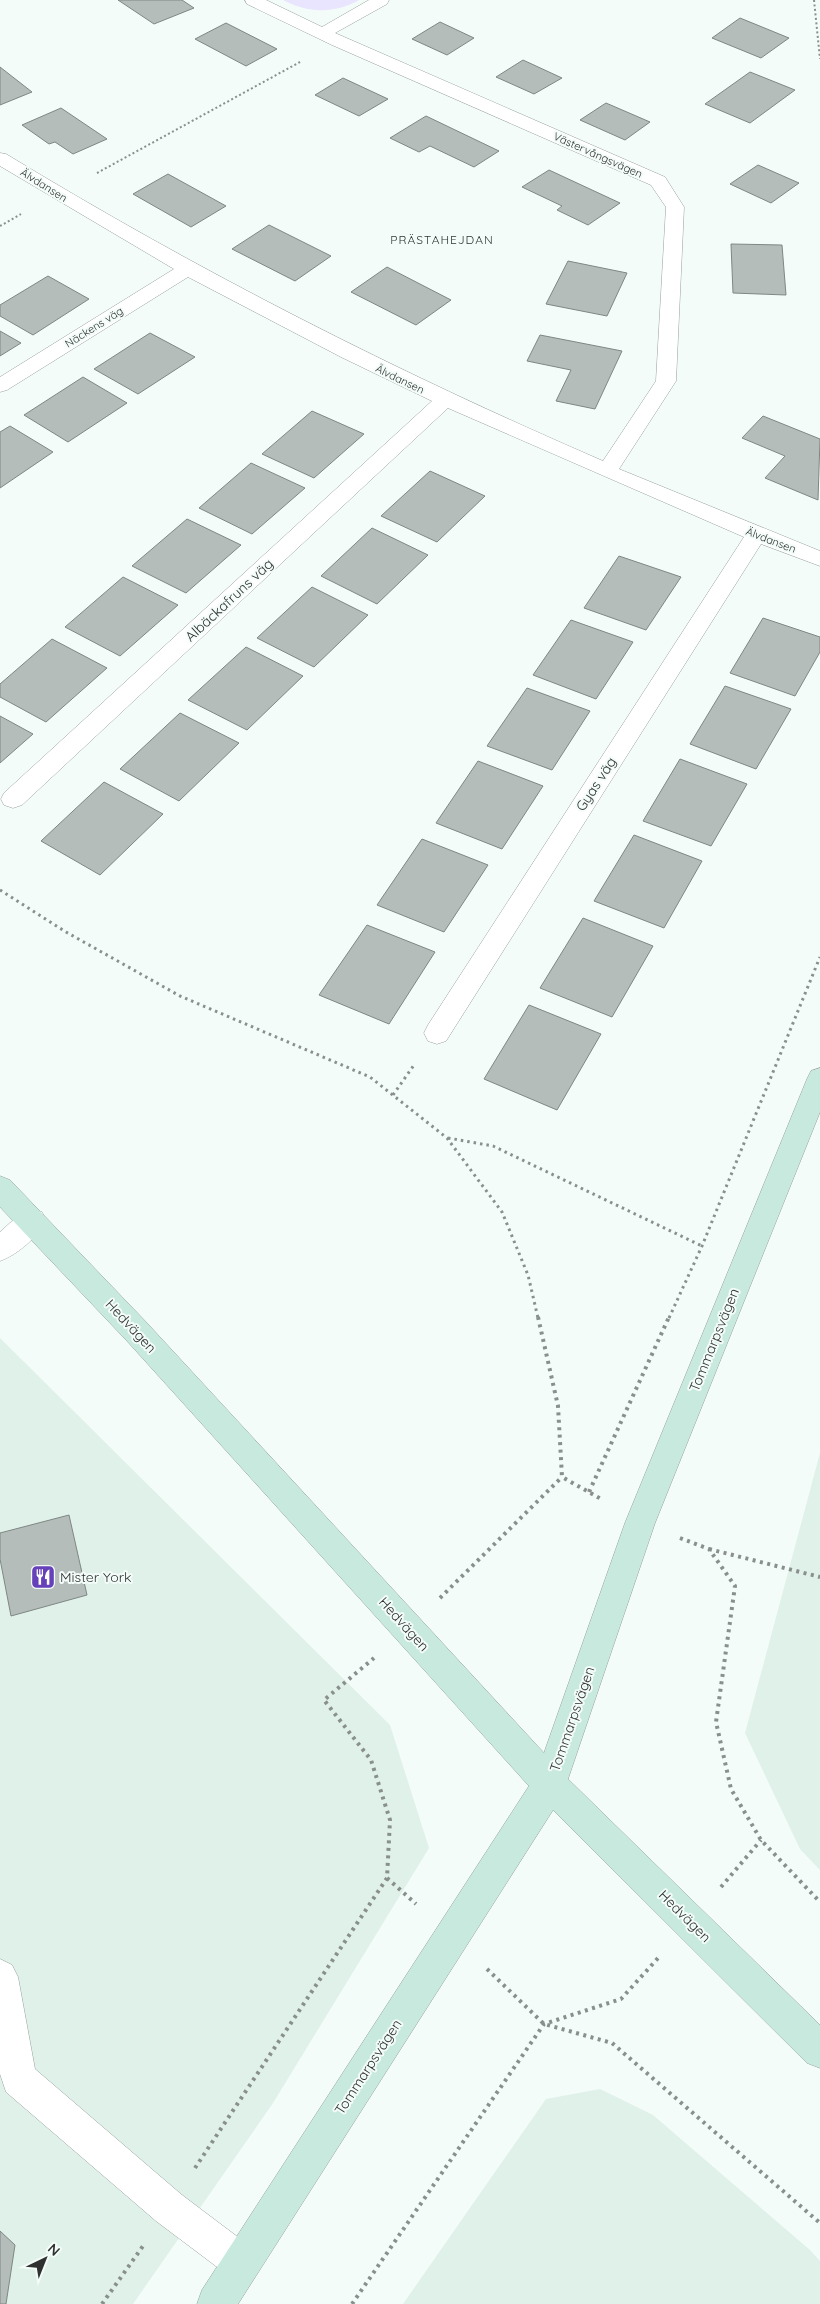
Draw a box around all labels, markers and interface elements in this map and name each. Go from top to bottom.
street label: Västervångsvägen [551,129,645,181]
street label: Älvdansen [18,165,70,205]
district label: PRÄSTAHEJDAN [390,232,494,247]
street label: Näckens väg [62,304,126,350]
street label: Älvdansen [373,361,427,397]
street label: Älvdansen [744,524,798,556]
street label: Albäckafruns väg [181,555,277,645]
street label: Gyas väg [572,753,620,815]
street label: Tommarpsvägen [685,1286,743,1394]
street label: Hedvägen [102,1295,160,1357]
restaurant icon: Mister York [30,1564,56,1590]
place label: Mister York [60,1568,132,1586]
street label: Hedvägen [375,1593,433,1655]
street label: Tommarpsvägen [546,1664,598,1774]
street label: Hedvägen [655,1886,715,1946]
street label: Tommarpsvägen [330,2016,406,2118]
north arrow [20,2234,70,2284]
text: N [44,2239,64,2260]

